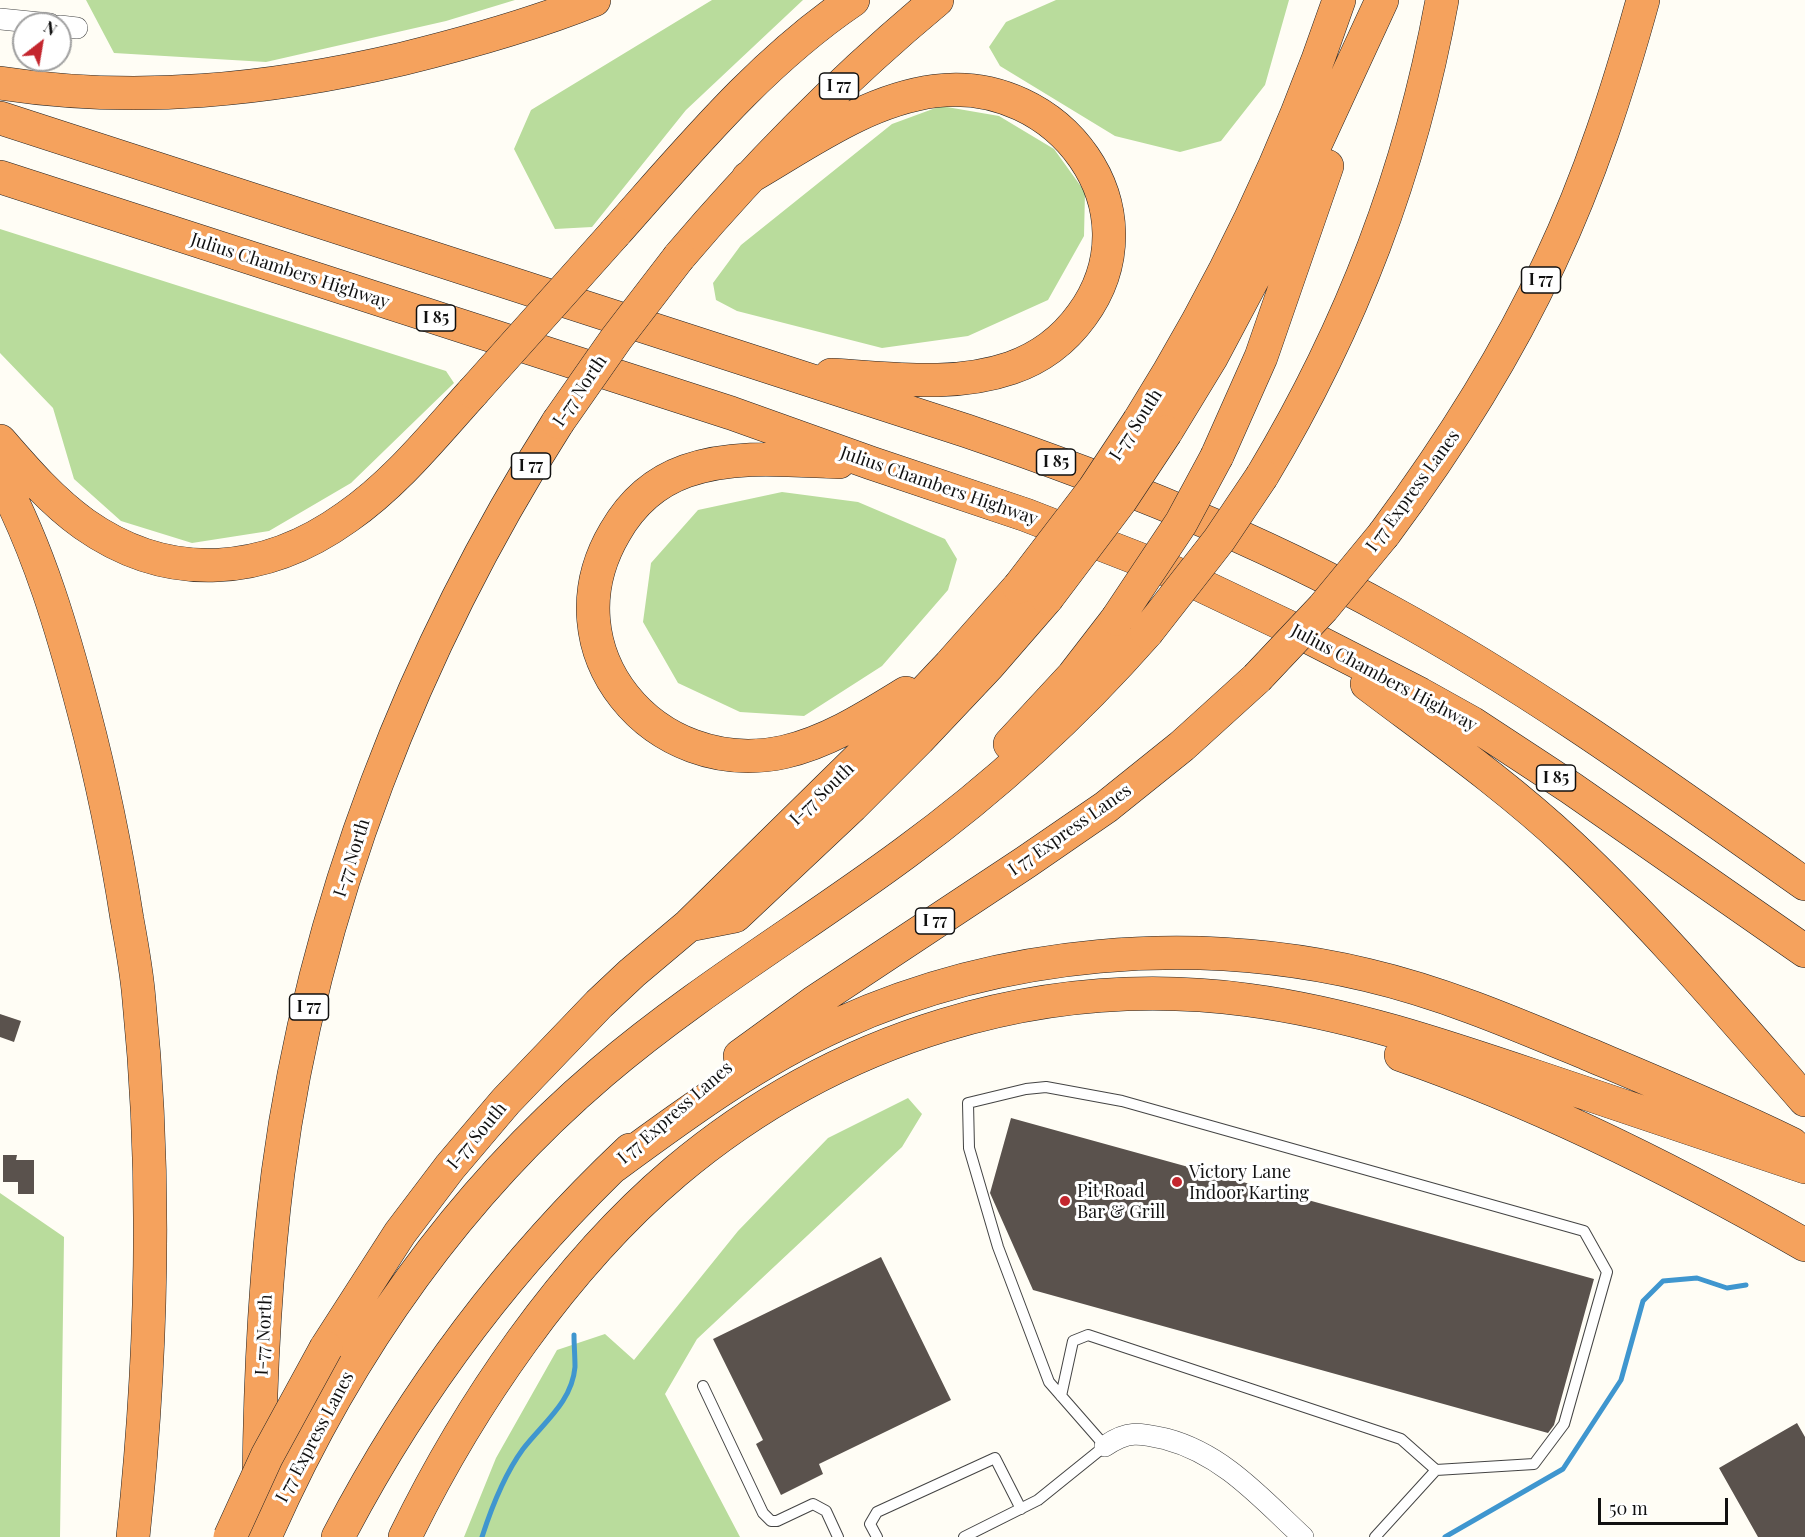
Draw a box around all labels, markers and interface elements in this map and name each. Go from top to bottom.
north arrow [12,12,72,72]
text: N [40,16,61,40]
road number: I 77 [820,73,858,99]
street label: Julius Chambers Highway [188,229,392,313]
road number: I 77 [1522,267,1560,293]
road number: I 85 [416,305,456,331]
street label: I-77 North [548,351,612,431]
street label: I-77 South [1105,385,1167,465]
street label: I 77 Express Lanes [1362,426,1464,556]
street label: Julius Chambers Highway [837,442,1041,530]
road number: I 85 [1036,449,1076,475]
road number: I 77 [512,453,550,479]
street label: Julius Chambers Highway [1287,620,1481,736]
street label: I-77 South [785,758,859,830]
road number: I 85 [1536,765,1576,791]
street label: I 77 Express Lanes [1004,780,1136,880]
street label: I-77 North [329,816,375,900]
road number: I 77 [916,908,954,934]
road number: I 77 [290,994,328,1020]
street label: I 77 Express Lanes [613,1057,737,1169]
street label: I-77 South [443,1098,511,1174]
place label: Victory Lane Indoor Karting [1189,1161,1309,1204]
marker: Victory Lane Indoor Karting [1170,1175,1184,1189]
place label: Pit Road Bar & Grill [1077,1180,1165,1222]
marker: Pit Road Bar & Grill [1058,1194,1072,1208]
street label: I-77 North [251,1294,277,1376]
street label: I 77 Express Lanes [271,1368,359,1506]
scale bar [1601,1486,1732,1524]
text: 50 m [1609,1496,1648,1520]

